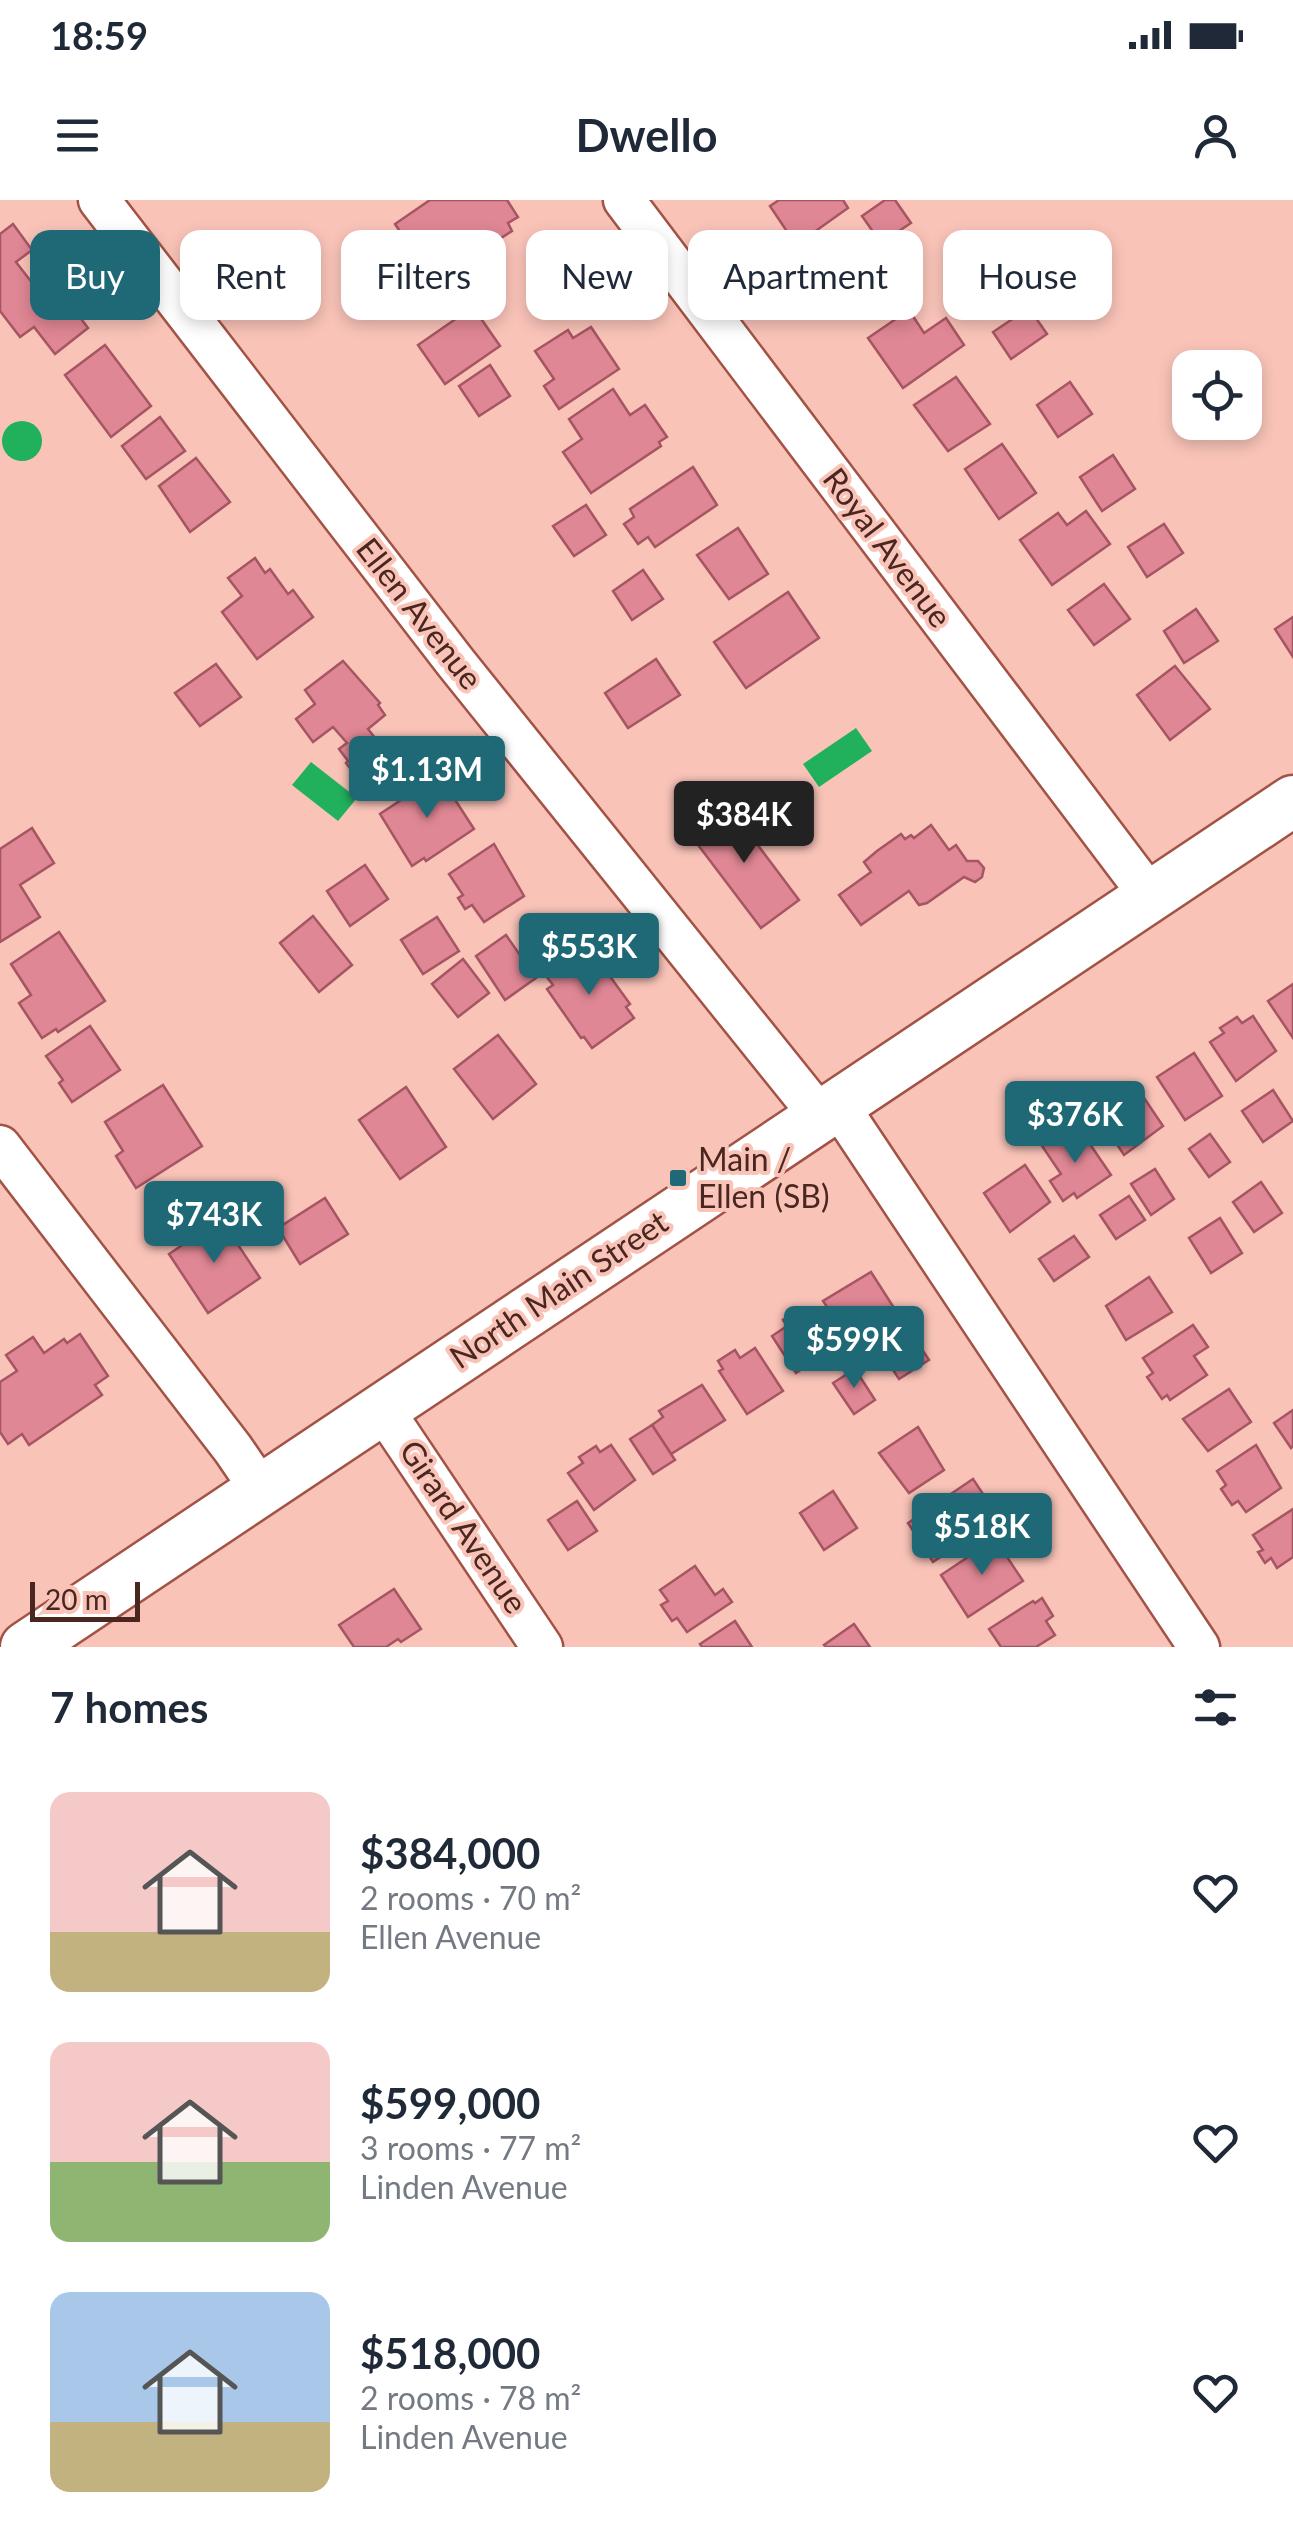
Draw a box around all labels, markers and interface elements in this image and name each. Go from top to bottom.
text: 18:59 [50,12,148,58]
icon: menu [50,108,105,163]
text: Dwello [575,108,718,162]
icon: person [1188,108,1243,163]
chip: Buy [30,230,160,320]
chip: Rent [180,230,321,320]
chip: Filters [341,230,506,320]
chip: New [526,230,668,320]
chip: Apartment [688,230,923,320]
chip: House [943,230,1112,320]
map controls [1172,350,1262,440]
button: locate [1172,350,1262,440]
street label: Royal Avenue [816,460,961,634]
street label: Ellen Avenue [349,530,491,696]
pin: $1.13M [346,736,508,821]
text: $1.13M [371,749,483,788]
pin: $384K [674,781,814,866]
text: $384K [696,794,792,833]
pin: $553K [519,913,659,998]
text: $553K [541,926,637,965]
pin: $376K [1005,1081,1145,1166]
text: $376K [1027,1094,1123,1133]
place label: Main / Ellen (SB) [698,1139,830,1215]
marker: Main / Ellen (SB) [667,1167,689,1189]
pin: $743K [144,1181,284,1266]
text: $743K [166,1194,262,1233]
street label: North Main Street [442,1201,675,1376]
pin: $599K [784,1306,924,1391]
text: $599K [806,1319,902,1358]
street label: Girard Avenue [392,1432,536,1620]
pin: $518K [912,1493,1052,1578]
text: $518K [934,1506,1030,1545]
scale bar [30,1577,140,1622]
text: 20 m [45,1582,108,1616]
icon: filters [1188,1680,1243,1735]
text: 7 homes [50,1682,208,1732]
text: $384,000 [360,1828,540,1878]
icon: home [130,1832,250,1952]
icon: heart [1188,1865,1243,1920]
text: 2 rooms · 70 m² [360,1878,581,1917]
text: Ellen Avenue [360,1917,541,1956]
text: $599,000 [360,2078,540,2128]
icon: home [130,2082,250,2202]
icon: heart [1188,2115,1243,2170]
text: 3 rooms · 77 m² [360,2128,581,2167]
text: Linden Avenue [360,2167,568,2206]
text: $518,000 [360,2328,540,2378]
icon: home [130,2332,250,2452]
icon: heart [1188,2365,1243,2420]
text: 2 rooms · 78 m² [360,2378,581,2417]
text: Linden Avenue [360,2417,568,2456]

